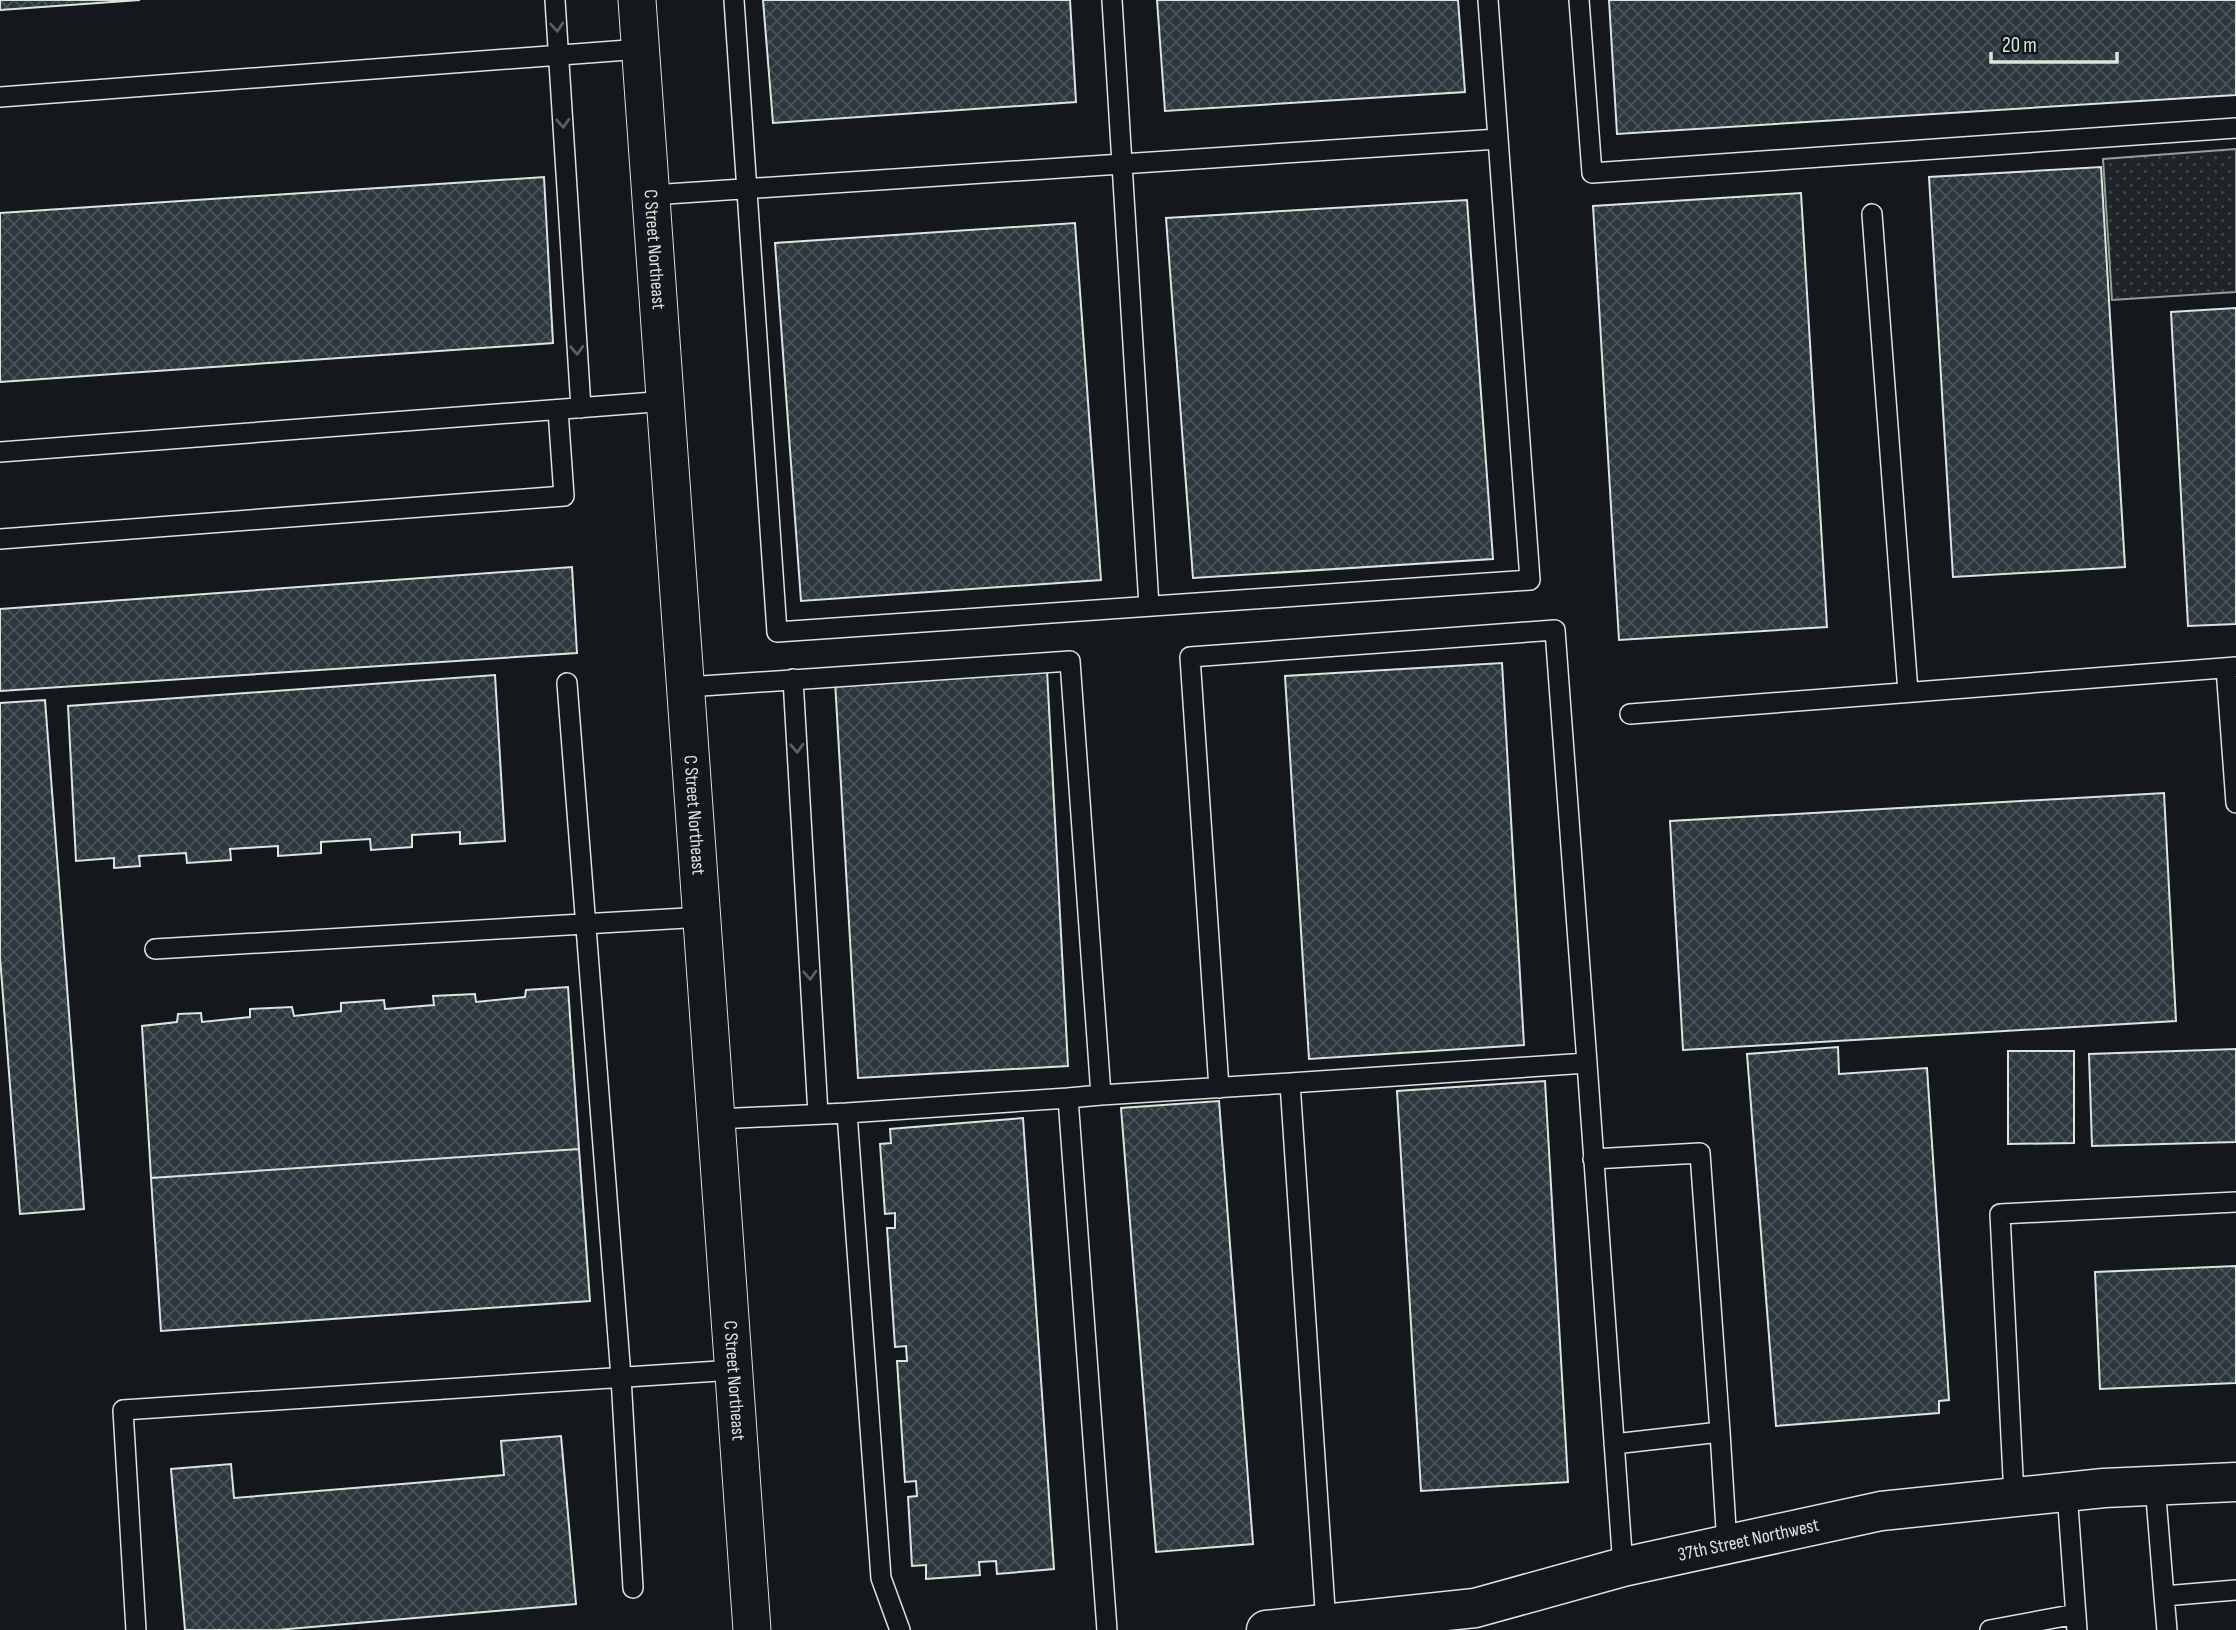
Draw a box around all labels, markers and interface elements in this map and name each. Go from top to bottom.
scale bar [1991,21,2117,65]
one-way arrow [549,22,564,33]
text: 20 m [2002,33,2037,58]
one-way arrow [556,118,571,129]
street label: C Street Northeast [639,189,670,310]
one-way arrow [569,345,584,356]
one-way arrow [789,742,804,753]
street label: C Street Northeast [679,754,710,876]
one-way arrow [802,969,817,980]
street label: C Street Northeast [719,1320,750,1442]
street label: 37th Street Northwest [1676,1513,1821,1566]

